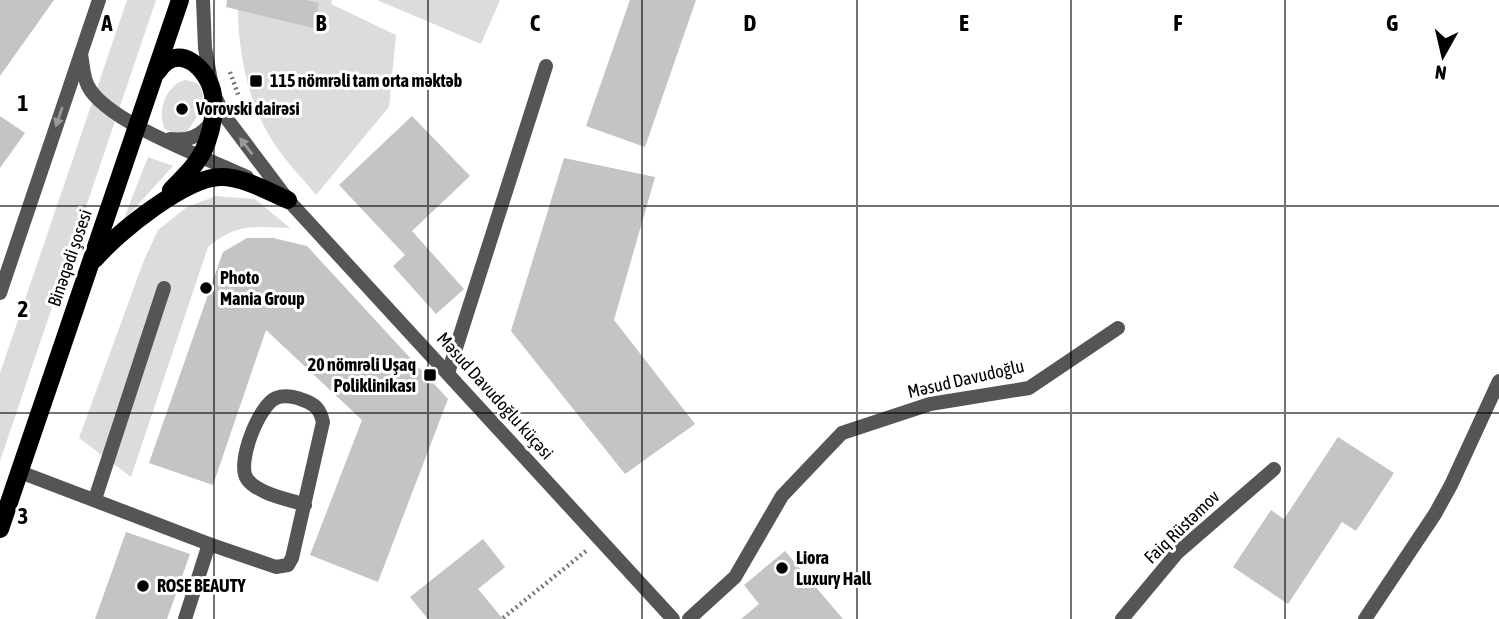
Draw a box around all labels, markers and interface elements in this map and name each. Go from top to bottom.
text: A [100,10,113,36]
text: B [316,10,327,36]
text: C [530,10,541,36]
text: D [744,10,757,36]
text: E [959,10,969,36]
text: F [1173,10,1183,36]
text: G [1386,10,1398,36]
north arrow [1408,21,1478,91]
text: N [1434,61,1448,85]
place label: 115 nömrəli tam orta məktəb [270,70,462,91]
marker: 115 nömrəli tam orta məktəb [248,73,264,89]
text: 1 [18,90,29,116]
place label: Vorovski dairəsi [195,98,300,119]
marker: Vorovski dairəsi [174,101,190,117]
one-way arrow [53,107,64,128]
one-way arrow [239,137,254,155]
street label: Binəqədi şosesi [43,207,96,309]
place label: Photo Mania Group [220,267,305,309]
marker: Photo Mania Group [198,280,214,296]
text: 2 [18,296,28,322]
street label: Məsud Davudoğlu küçəsi [433,328,558,463]
place label: 20 nömrəli Uşaq Poliklinikası [308,354,416,396]
street label: Məsud Davudoğlu [906,355,1026,402]
marker: 20 nömrəli Uşaq Poliklinikası [422,367,438,383]
street label: Faiq Rüstəmov [1140,486,1224,568]
text: 3 [18,503,28,529]
place label: Liora Luxury Hall [796,547,871,589]
marker: Liora Luxury Hall [774,560,790,576]
place label: ROSE BEAUTY [157,575,247,596]
marker: ROSE BEAUTY [135,578,151,594]

